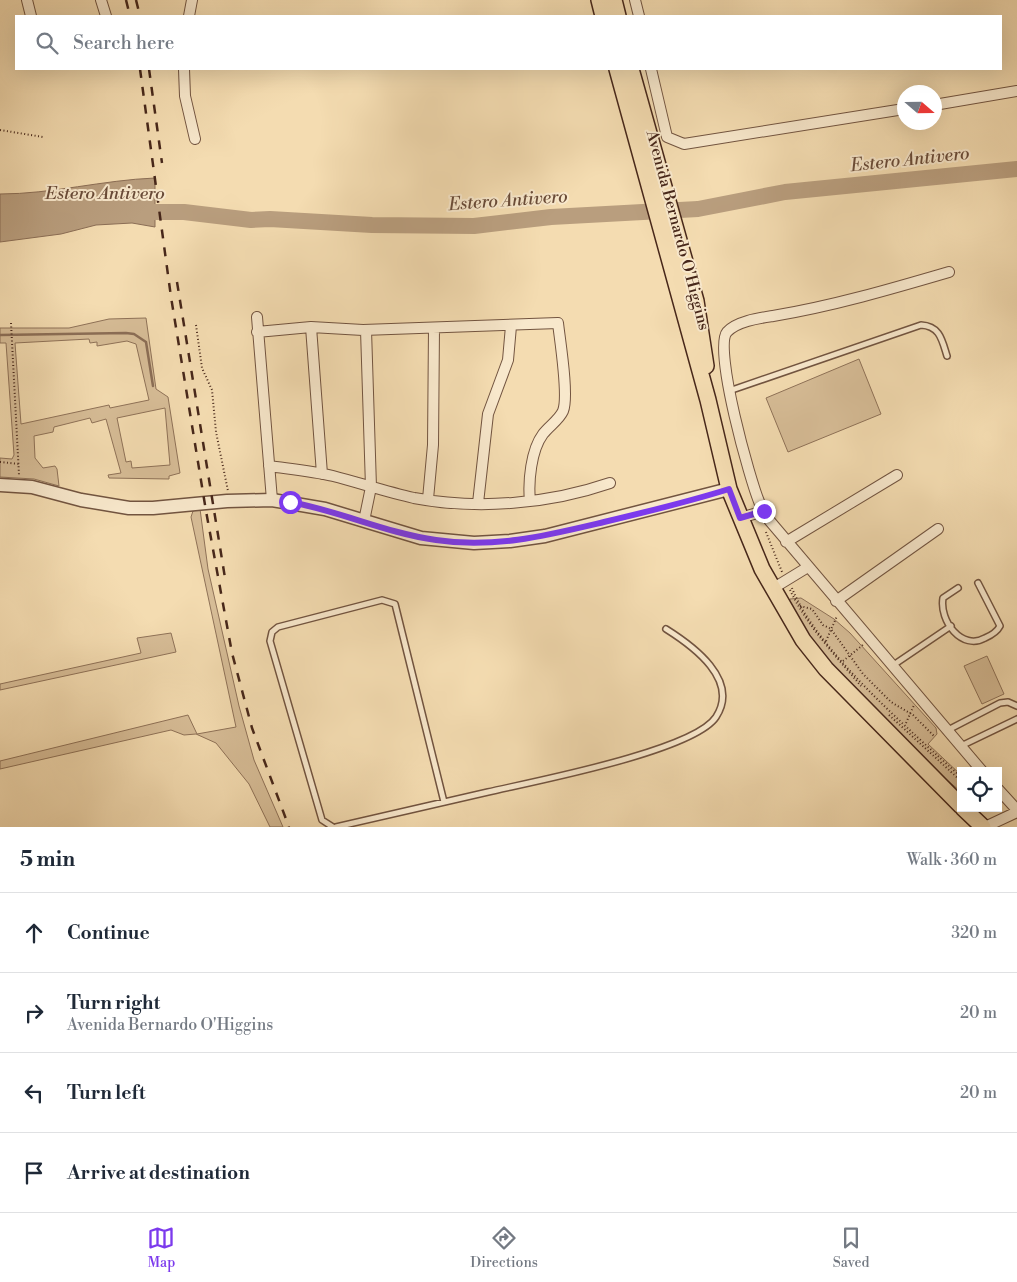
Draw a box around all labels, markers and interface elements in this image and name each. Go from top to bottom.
search box [15,15,1002,70]
icon: search [33,29,61,57]
text: Search here [73,31,174,55]
north arrow [897,85,942,130]
street label: Avenida Bernardo O'Higgins [641,127,714,332]
water label: Estero Antivero [849,142,971,177]
water label: Estero Antivero [44,182,165,205]
water label: Estero Antivero [447,185,568,216]
route start [279,491,302,514]
route end [753,500,776,523]
map controls [957,767,1002,812]
button: locate [957,767,1002,812]
text: 5 min [20,847,75,873]
text: Walk · 360 m [907,850,997,870]
icon: ahead [20,919,48,947]
text: Continue [67,921,150,945]
text: 320 m [951,923,997,943]
text: Turn right [67,991,160,1015]
icon: right [20,999,48,1027]
text: 20 m [960,1003,997,1023]
text: Avenida Bernardo O'Higgins [67,1015,273,1035]
icon: left [20,1079,48,1107]
text: Turn left [67,1081,146,1105]
text: 20 m [960,1083,997,1103]
icon: arrive [20,1159,48,1187]
text: Arrive at destination [67,1161,250,1185]
tab: Map [147,1224,175,1272]
tab: Directions [470,1224,538,1272]
tab: Saved [833,1224,870,1272]

